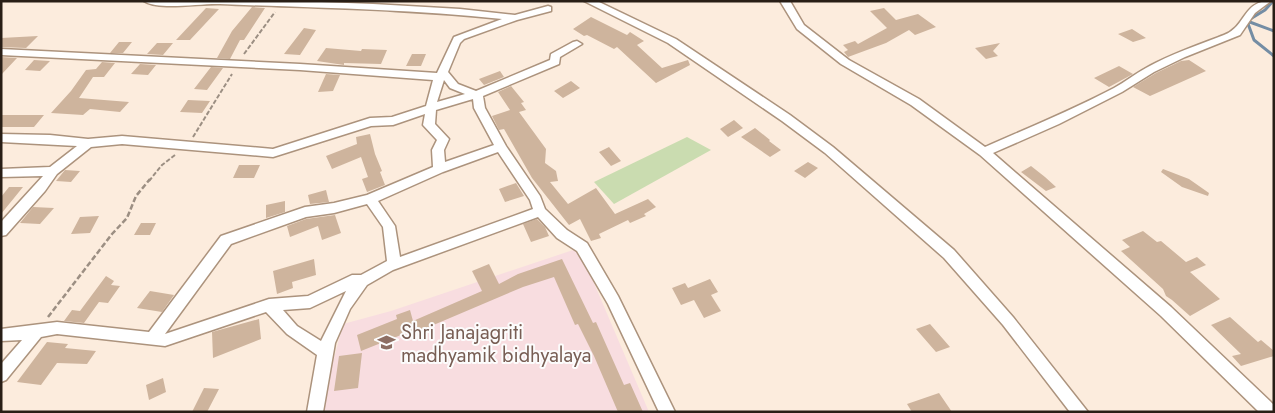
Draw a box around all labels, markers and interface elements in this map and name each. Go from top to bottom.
place label: Shri Janajagriti madhyamik bidhyalaya [401,318,591,370]
school or university icon: Shri Janajagriti madhyamik bidhyalaya [377,333,397,353]

